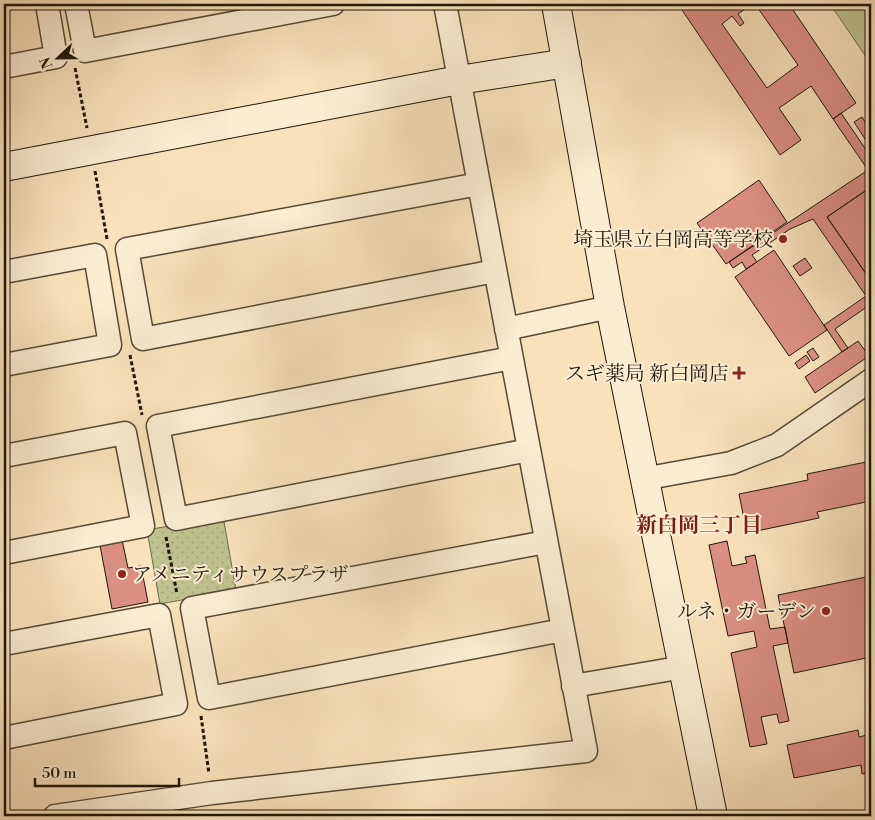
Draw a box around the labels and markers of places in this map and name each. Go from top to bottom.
place label: 埼玉県立白岡高等学校 [573,228,773,253]
marker: 埼玉県立白岡高等学校 [777,233,789,245]
place label: スギ薬局 新白岡店 [565,362,729,387]
marker: スギ薬局 新白岡店 [733,367,745,379]
place label: アメニティサウスプラザ [132,563,349,588]
marker: アメニティサウスプラザ [116,568,128,580]
place label: ルネ・ガーデン [677,600,816,625]
marker: ルネ・ガーデン [820,605,832,617]

